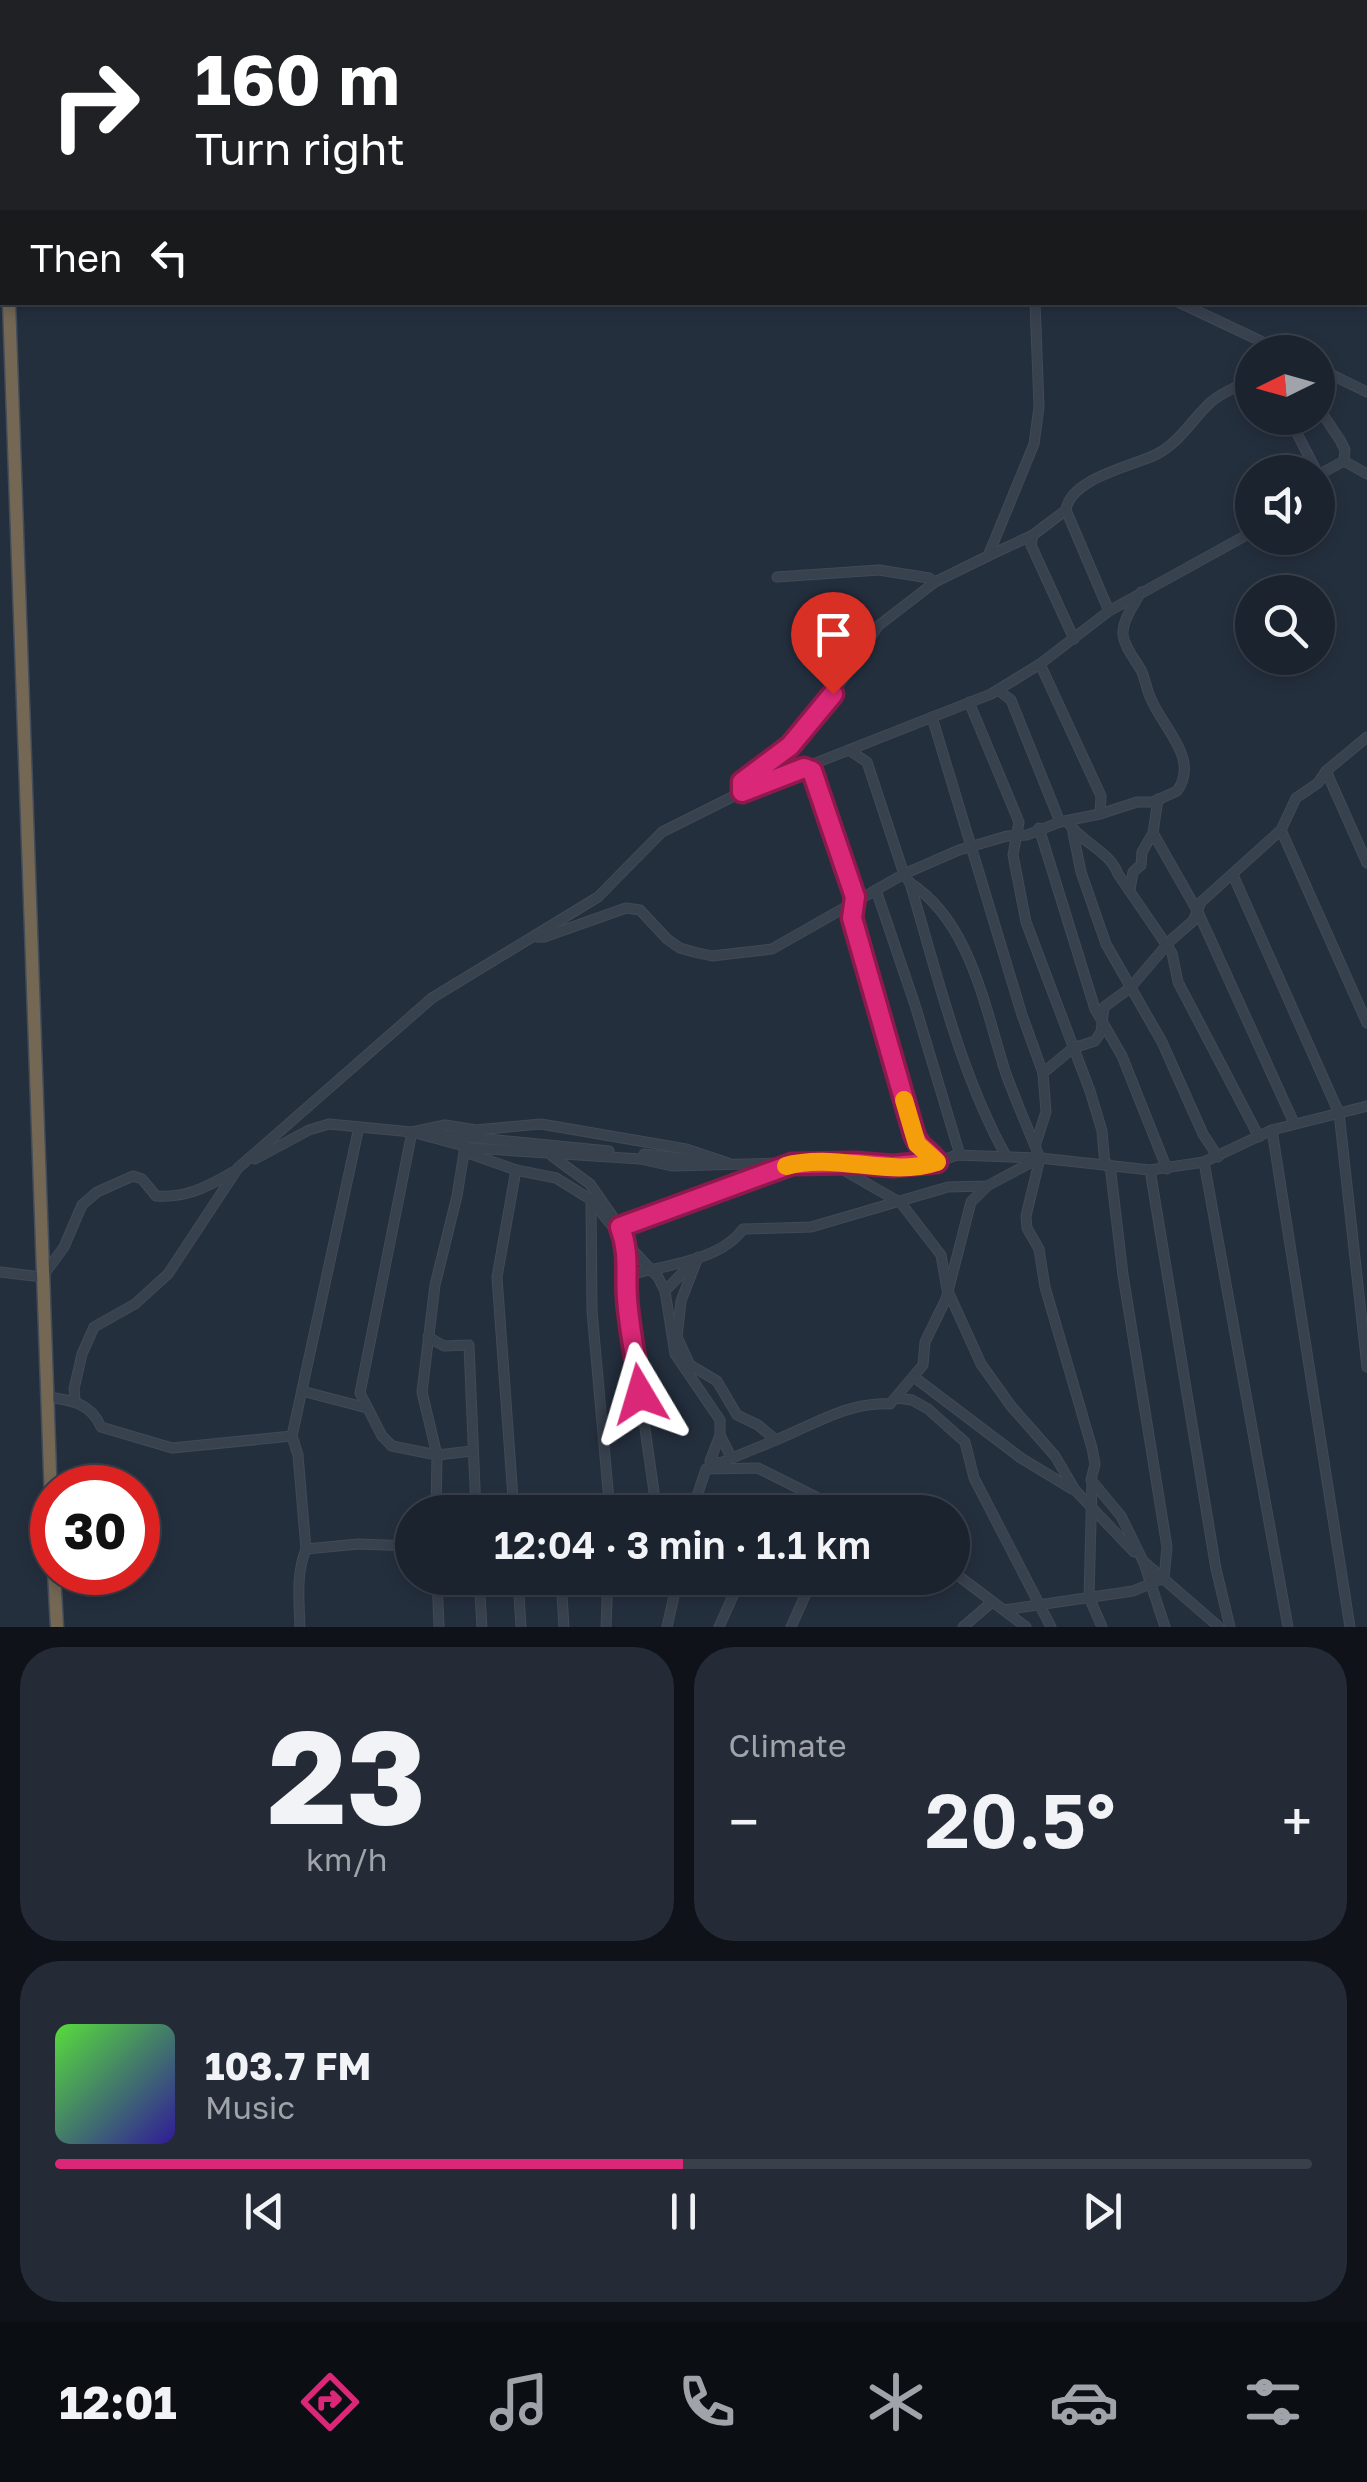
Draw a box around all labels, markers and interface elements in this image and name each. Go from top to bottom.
text: 160 m [195,36,400,120]
icon: right [30,40,160,170]
text: Turn right [195,121,405,175]
icon: left [142,230,197,285]
text: Then [30,235,122,280]
north arrow [1235,335,1335,435]
map controls [1235,335,1335,675]
button: sound [1235,455,1335,555]
button: search [1235,575,1335,675]
pin [791,592,876,695]
icon: arrive [806,607,861,662]
position arrow [588,1342,692,1446]
speed limit sign: 30 [30,1465,160,1595]
text: 12:04 · 3 min · 1.1 km [494,1522,871,1567]
text: 23 [267,1697,426,1853]
text: Climate [729,1726,847,1764]
text: 20.5° [925,1774,1115,1865]
text: − [729,1788,759,1854]
text: + [1282,1788,1312,1854]
text: km/h [306,1840,387,1878]
text: 103.7 FM [205,2043,371,2088]
text: Music [205,2088,295,2126]
icon: previous [237,2184,292,2239]
icon: pause [656,2184,711,2239]
icon: next [1075,2184,1130,2239]
icon: directions [295,2367,365,2437]
icon: music [484,2367,554,2437]
icon: phone [672,2367,742,2437]
icon: climate [861,2367,931,2437]
icon: car [1049,2367,1119,2437]
icon: filters [1238,2367,1308,2437]
text: 12:01 [59,2375,177,2429]

